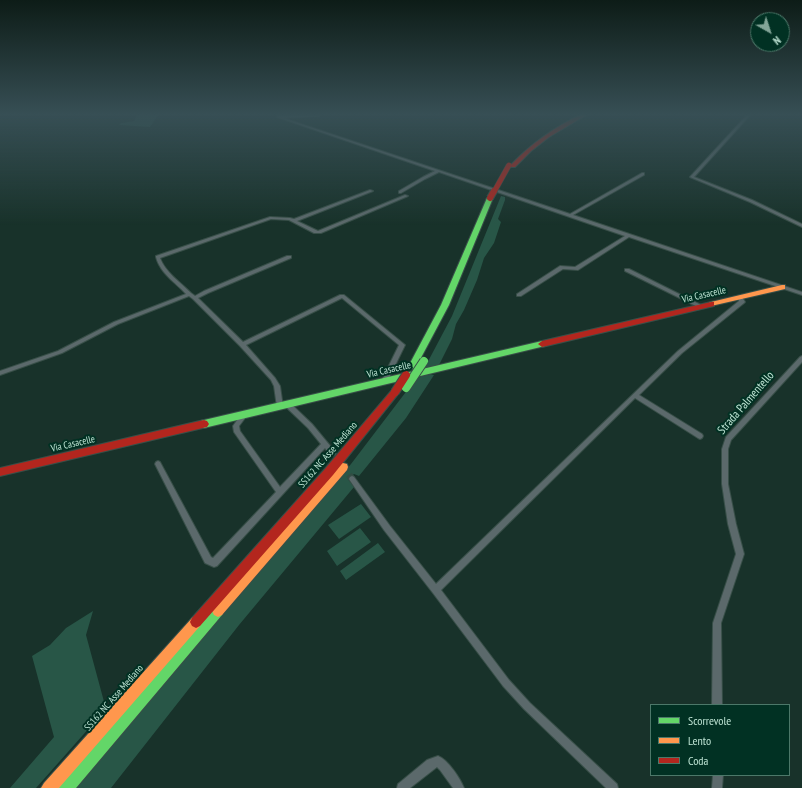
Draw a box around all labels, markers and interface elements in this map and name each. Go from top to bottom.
north arrow [750,12,790,52]
text: N [770,33,784,48]
street label: Via Casacelle [681,284,727,306]
street label: Via Casacelle [366,359,412,381]
street label: Strada Palmentello [715,369,777,437]
street label: SS162 NC Asse Mediano [296,419,360,491]
street label: Via Casacelle [50,433,96,455]
street label: SS162 NC Asse Mediano [82,662,146,734]
legend [650,704,790,776]
text: Scorrevole [688,713,731,728]
text: Lento [688,733,711,748]
text: Coda [688,753,708,768]

